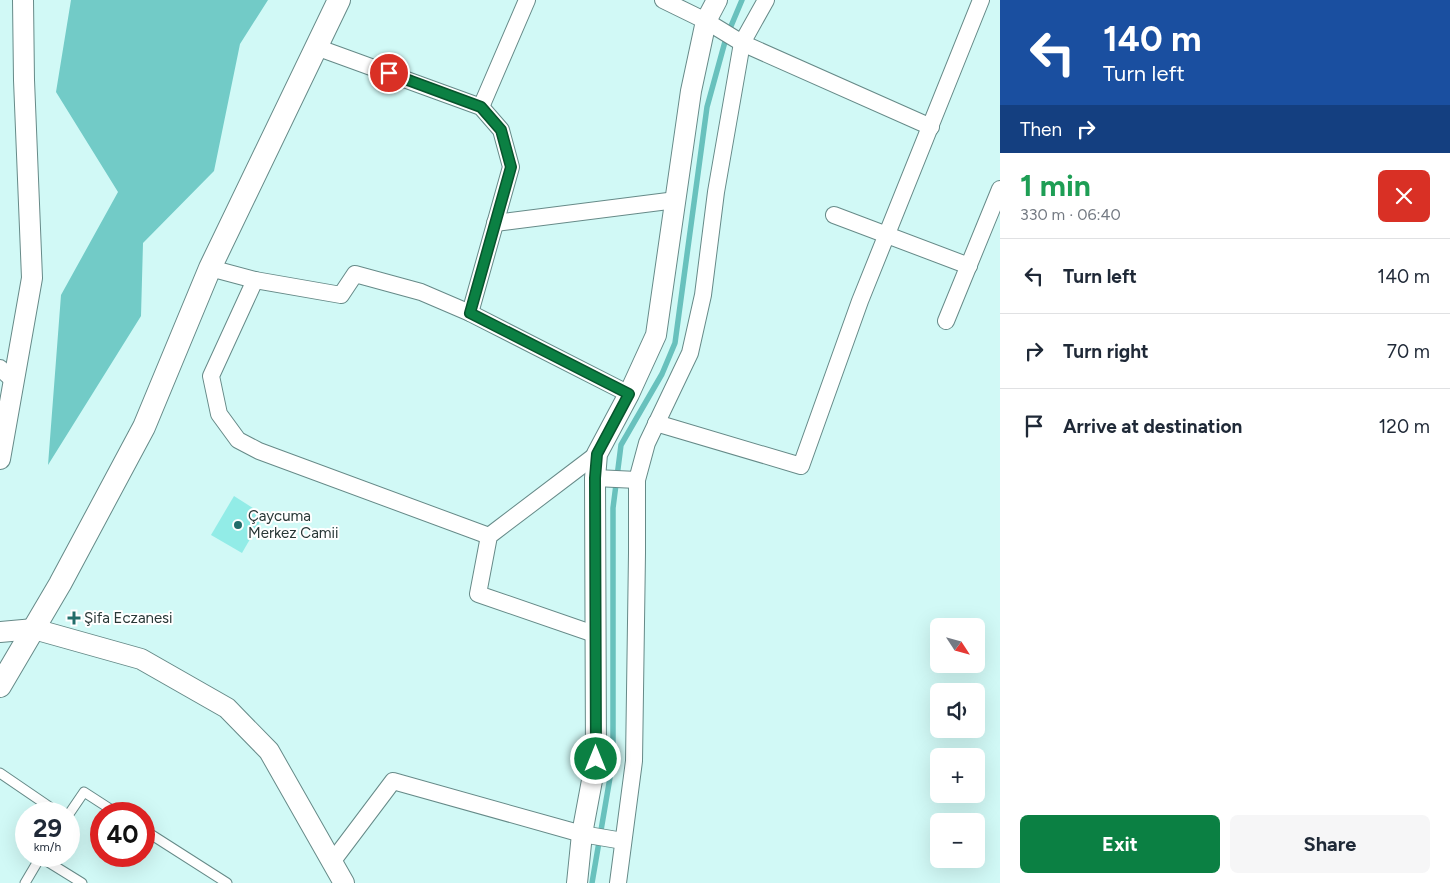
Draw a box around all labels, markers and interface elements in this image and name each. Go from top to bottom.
text: 140 m [1103,18,1201,60]
icon: left [1020,20,1085,85]
pin [368,52,410,94]
icon: arrive [375,59,403,87]
text: Turn left [1103,60,1185,87]
icon: right [1072,115,1100,143]
text: Then [1020,118,1062,141]
text: 1 min [1020,167,1091,204]
button: close [1378,170,1430,222]
text: 330 m · 06:40 [1020,205,1121,224]
icon: left [1020,262,1048,290]
text: Turn left [1063,265,1137,288]
text: 140 m [1377,265,1430,288]
icon: right [1020,337,1048,365]
text: Turn right [1063,340,1149,363]
text: 70 m [1387,340,1430,363]
icon: arrive [1020,412,1048,440]
text: Arrive at destination [1063,415,1242,438]
text: 120 m [1378,415,1430,438]
place label: Çaycuma Merkez Camii [248,507,339,542]
marker: Çaycuma Merkez Camii [232,519,244,531]
place label: Şifa Eczanesi [84,609,173,627]
marker: Şifa Eczanesi [68,612,80,624]
north arrow [930,618,985,672]
map controls [930,618,985,868]
button: sound [930,683,985,738]
position arrow [569,732,621,784]
button: + [930,748,985,803]
speed limit sign: 40 [90,802,155,867]
text: 29 [33,813,62,843]
button: − [930,813,985,868]
button: Exit [1020,815,1220,873]
button: Share [1230,815,1430,873]
text: km/h [34,840,61,854]

